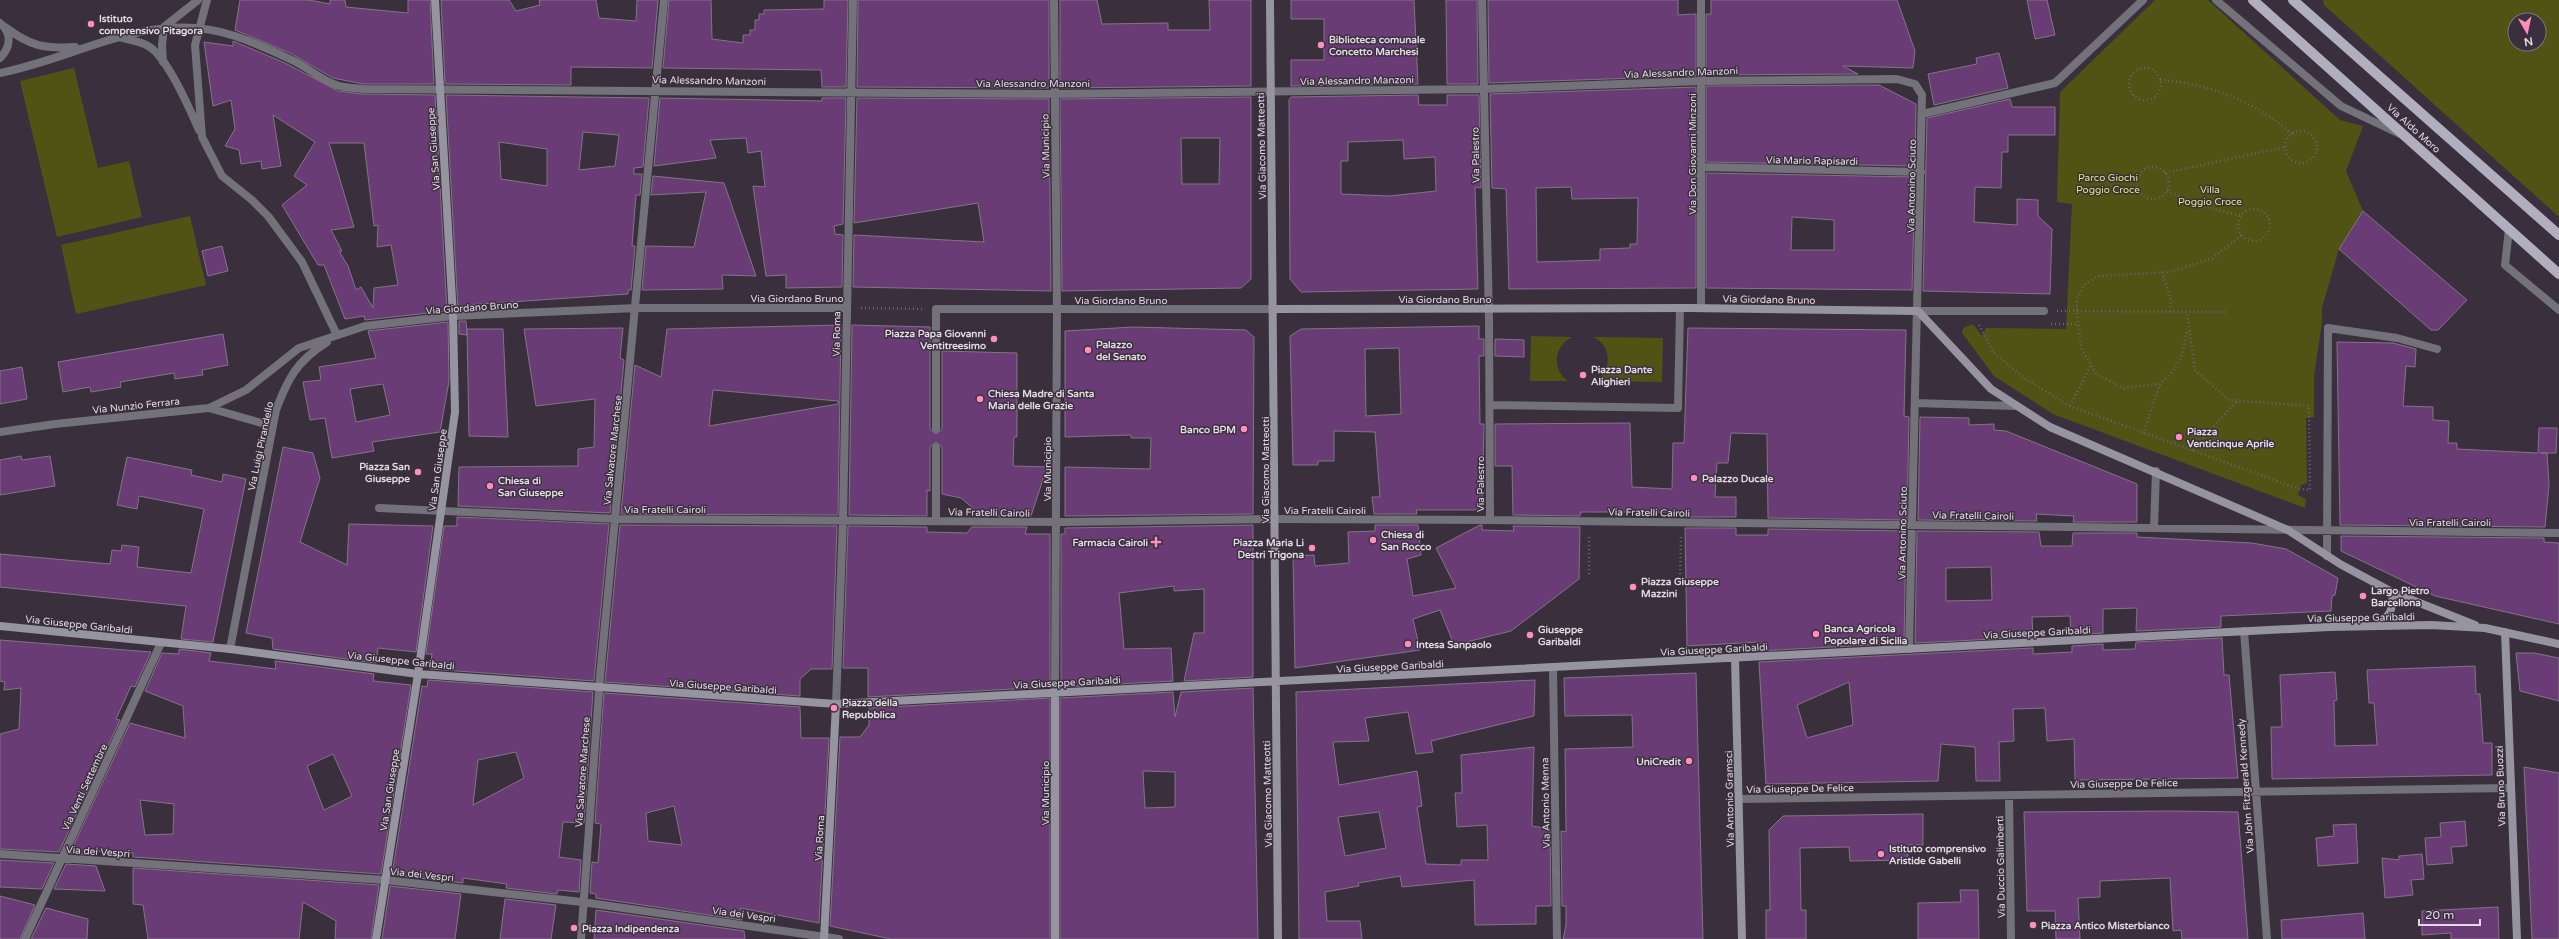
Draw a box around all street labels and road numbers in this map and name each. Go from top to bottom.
street label: Via Alessandro Manzoni [1624,65,1738,81]
street label: Via Alessandro Manzoni [652,74,766,88]
street label: Via Alessandro Manzoni [1300,74,1414,88]
street label: Via Alessandro Manzoni [976,78,1090,90]
street label: Via Giacomo Matteotti [1255,92,1269,200]
street label: Via Don Giovanni Minzoni [1687,93,1699,215]
street label: Via Aldo Moro [2384,102,2443,156]
street label: Via San Giuseppe [425,107,443,191]
street label: Via Municipio [1039,114,1053,178]
street label: Via Palestro [1470,127,1482,183]
street label: Via Antonino Sciuto [1905,139,1919,233]
street label: Via Mario Rapisardi [1766,154,1858,168]
street label: Via Giordano Bruno [750,293,844,305]
street label: Via Giordano Bruno [1722,293,1816,307]
street label: Via Giordano Bruno [1398,294,1492,306]
street label: Via Giordano Bruno [1074,295,1168,307]
street label: Via Giordano Bruno [425,299,519,317]
street label: Via Roma [831,311,843,357]
street label: Via Salvatore Marchese [601,394,625,506]
street label: Via Nunzio Ferrara [92,395,180,417]
street label: Via Luigi Pirandello [246,400,276,492]
street label: Via Giacomo Matteotti [1260,416,1272,524]
street label: Via San Giuseppe [426,428,450,512]
street label: Via Municipio [1042,437,1054,501]
street label: Via Palestro [1475,456,1487,512]
street label: Via Antonino Sciuto [1896,486,1910,580]
street label: Via Fratelli Cairoli [624,504,706,516]
street label: Via Fratelli Cairoli [1284,505,1366,517]
street label: Via Fratelli Cairoli [948,506,1030,520]
street label: Via Fratelli Cairoli [1608,506,1690,520]
street label: Via Fratelli Cairoli [1932,509,2014,523]
street label: Via Fratelli Cairoli [2409,517,2491,529]
street label: Via Giuseppe Garibaldi [2307,611,2415,625]
street label: Via Giuseppe Garibaldi [25,613,133,637]
street label: Via Giuseppe Garibaldi [1983,624,2091,642]
street label: Via Giuseppe Garibaldi [1660,641,1768,659]
street label: Via Giuseppe Garibaldi [347,649,455,673]
street label: Via Giuseppe Garibaldi [1336,658,1444,676]
street label: Via Giuseppe Garibaldi [1013,674,1121,692]
street label: Via Giuseppe Garibaldi [669,677,777,697]
street label: Via Salvatore Marchese [573,716,593,828]
street label: Via John Fitzgerald Kennedy [2235,718,2257,854]
street label: Via Giacomo Matteotti [1261,740,1275,848]
street label: Via Venti Settembre [60,742,110,833]
street label: Via Bruno Buozzi [2494,745,2508,826]
street label: Via San Giuseppe [378,748,402,832]
street label: Via Antonio Gramsci [1723,750,1737,848]
street label: Via Antonio Menna [1539,757,1553,849]
street label: Via Municipio [1040,761,1052,825]
street label: Via Giuseppe De Felice [2070,777,2178,791]
street label: Via Giuseppe De Felice [1746,782,1854,796]
street label: Via Roma [813,815,827,861]
street label: Via Duccio Galimberti [1994,816,2008,918]
street label: Via dei Vespri [66,844,130,860]
street label: Via dei Vespri [389,866,454,884]
street label: Via dei Vespri [711,905,776,925]

